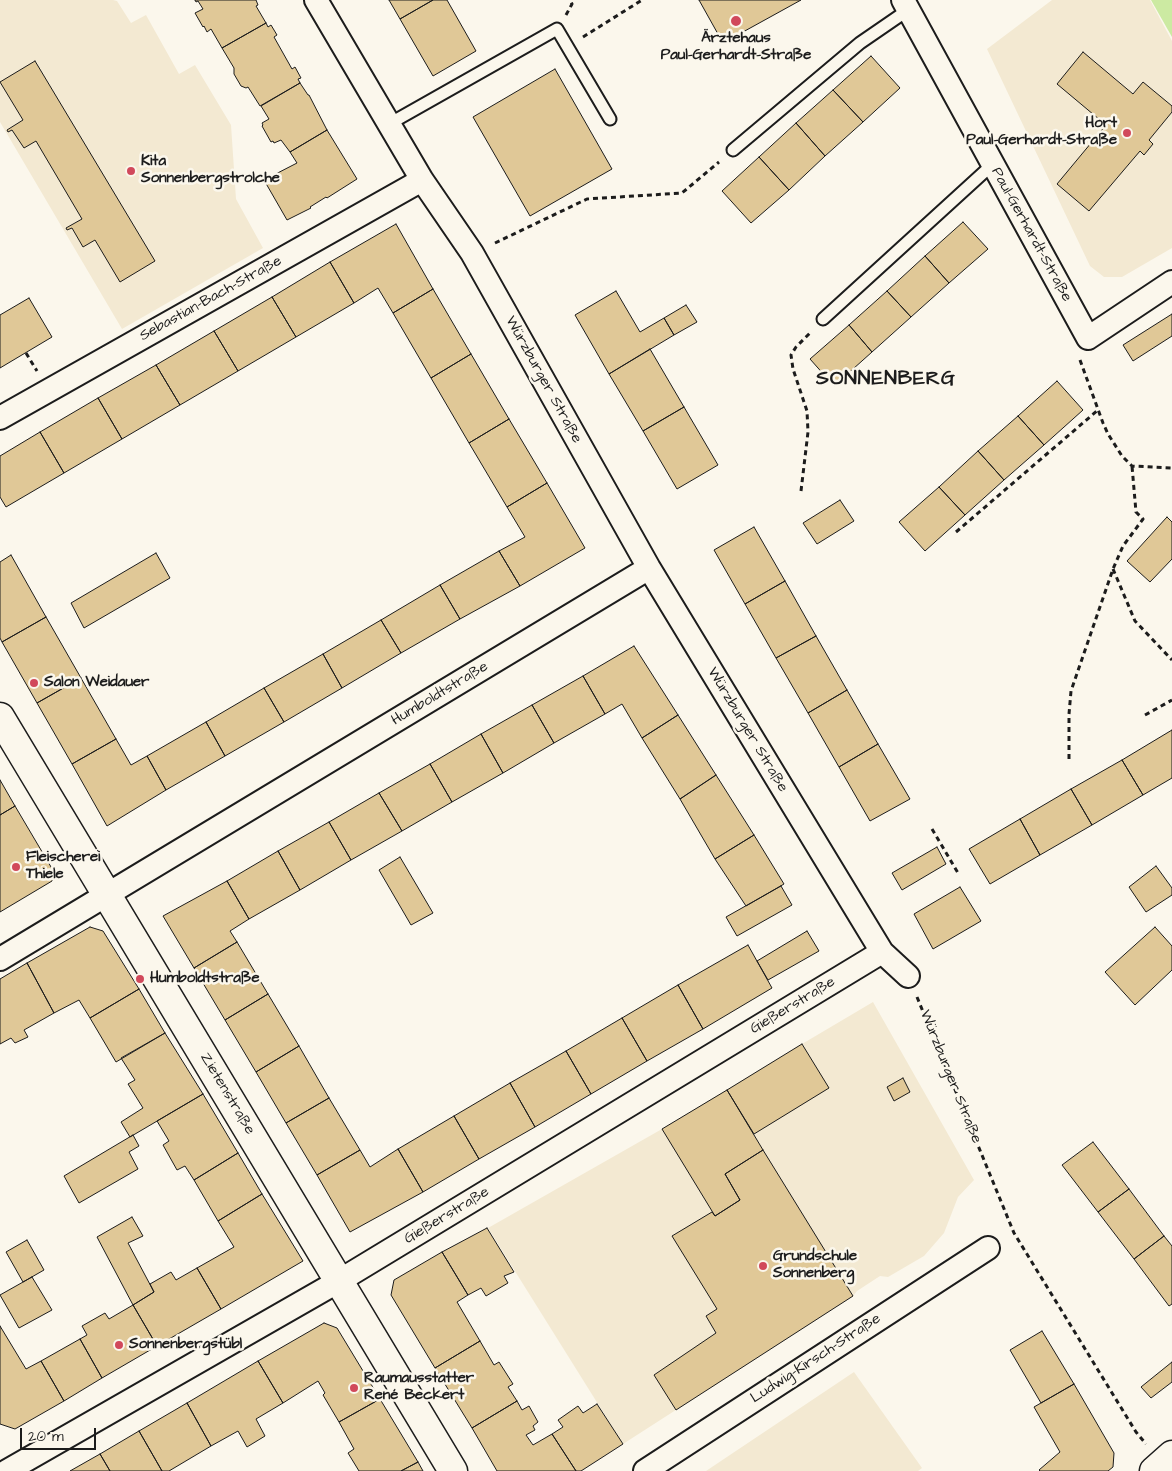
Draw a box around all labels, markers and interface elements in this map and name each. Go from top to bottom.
marker: Ärztehaus Paul-Gerhardt-Straße [729,14,743,28]
place label: Ärztehaus Paul-Gerhardt-Straße [661,30,811,65]
place label: Hort Paul-Gerhardt-Straße [966,115,1117,150]
marker: Hort Paul-Gerhardt-Straße [1121,127,1133,139]
place label: Kita Sonnenbergstrolche [141,153,280,188]
marker: Kita Sonnenbergstrolche [125,165,137,177]
street label: Paul-Gerhardt-Straße [987,165,1075,305]
street label: Sebastian-Bach-Straße [137,252,285,346]
street label: Würzburger Straße [501,313,585,447]
district label: SONNENBERG [815,368,957,392]
street label: Humboldtstraße [388,658,492,730]
street label: Würzburger Straße [703,664,791,796]
place label: Salon Weidauer [44,674,149,692]
marker: Salon Weidauer [28,677,40,689]
place label: Fleischerei Thiele [26,849,100,884]
marker: Fleischerei Thiele [10,861,22,873]
place label: Humboldtstraße [150,970,260,988]
marker: Humboldtstraße [134,973,146,985]
street label: Gießerstraße [747,974,839,1038]
street label: Würzburger Straße [915,1008,985,1146]
street label: Zietenstraße [196,1050,258,1138]
street label: Gießerstraße [401,1184,493,1248]
place label: Grundschule Sonnenberg [773,1248,857,1283]
marker: Grundschule Sonnenberg [757,1260,769,1272]
street label: Ludwig-Kirsch-Straße [748,1310,884,1408]
place label: Sonnenbergstübl [129,1336,242,1354]
marker: Sonnenbergstübl [113,1339,125,1351]
place label: Raumausstatter René Beckert [364,1370,474,1405]
marker: Raumausstatter René Beckert [348,1382,360,1394]
scale bar [22,1418,99,1450]
text: 20 m [28,1426,64,1447]

